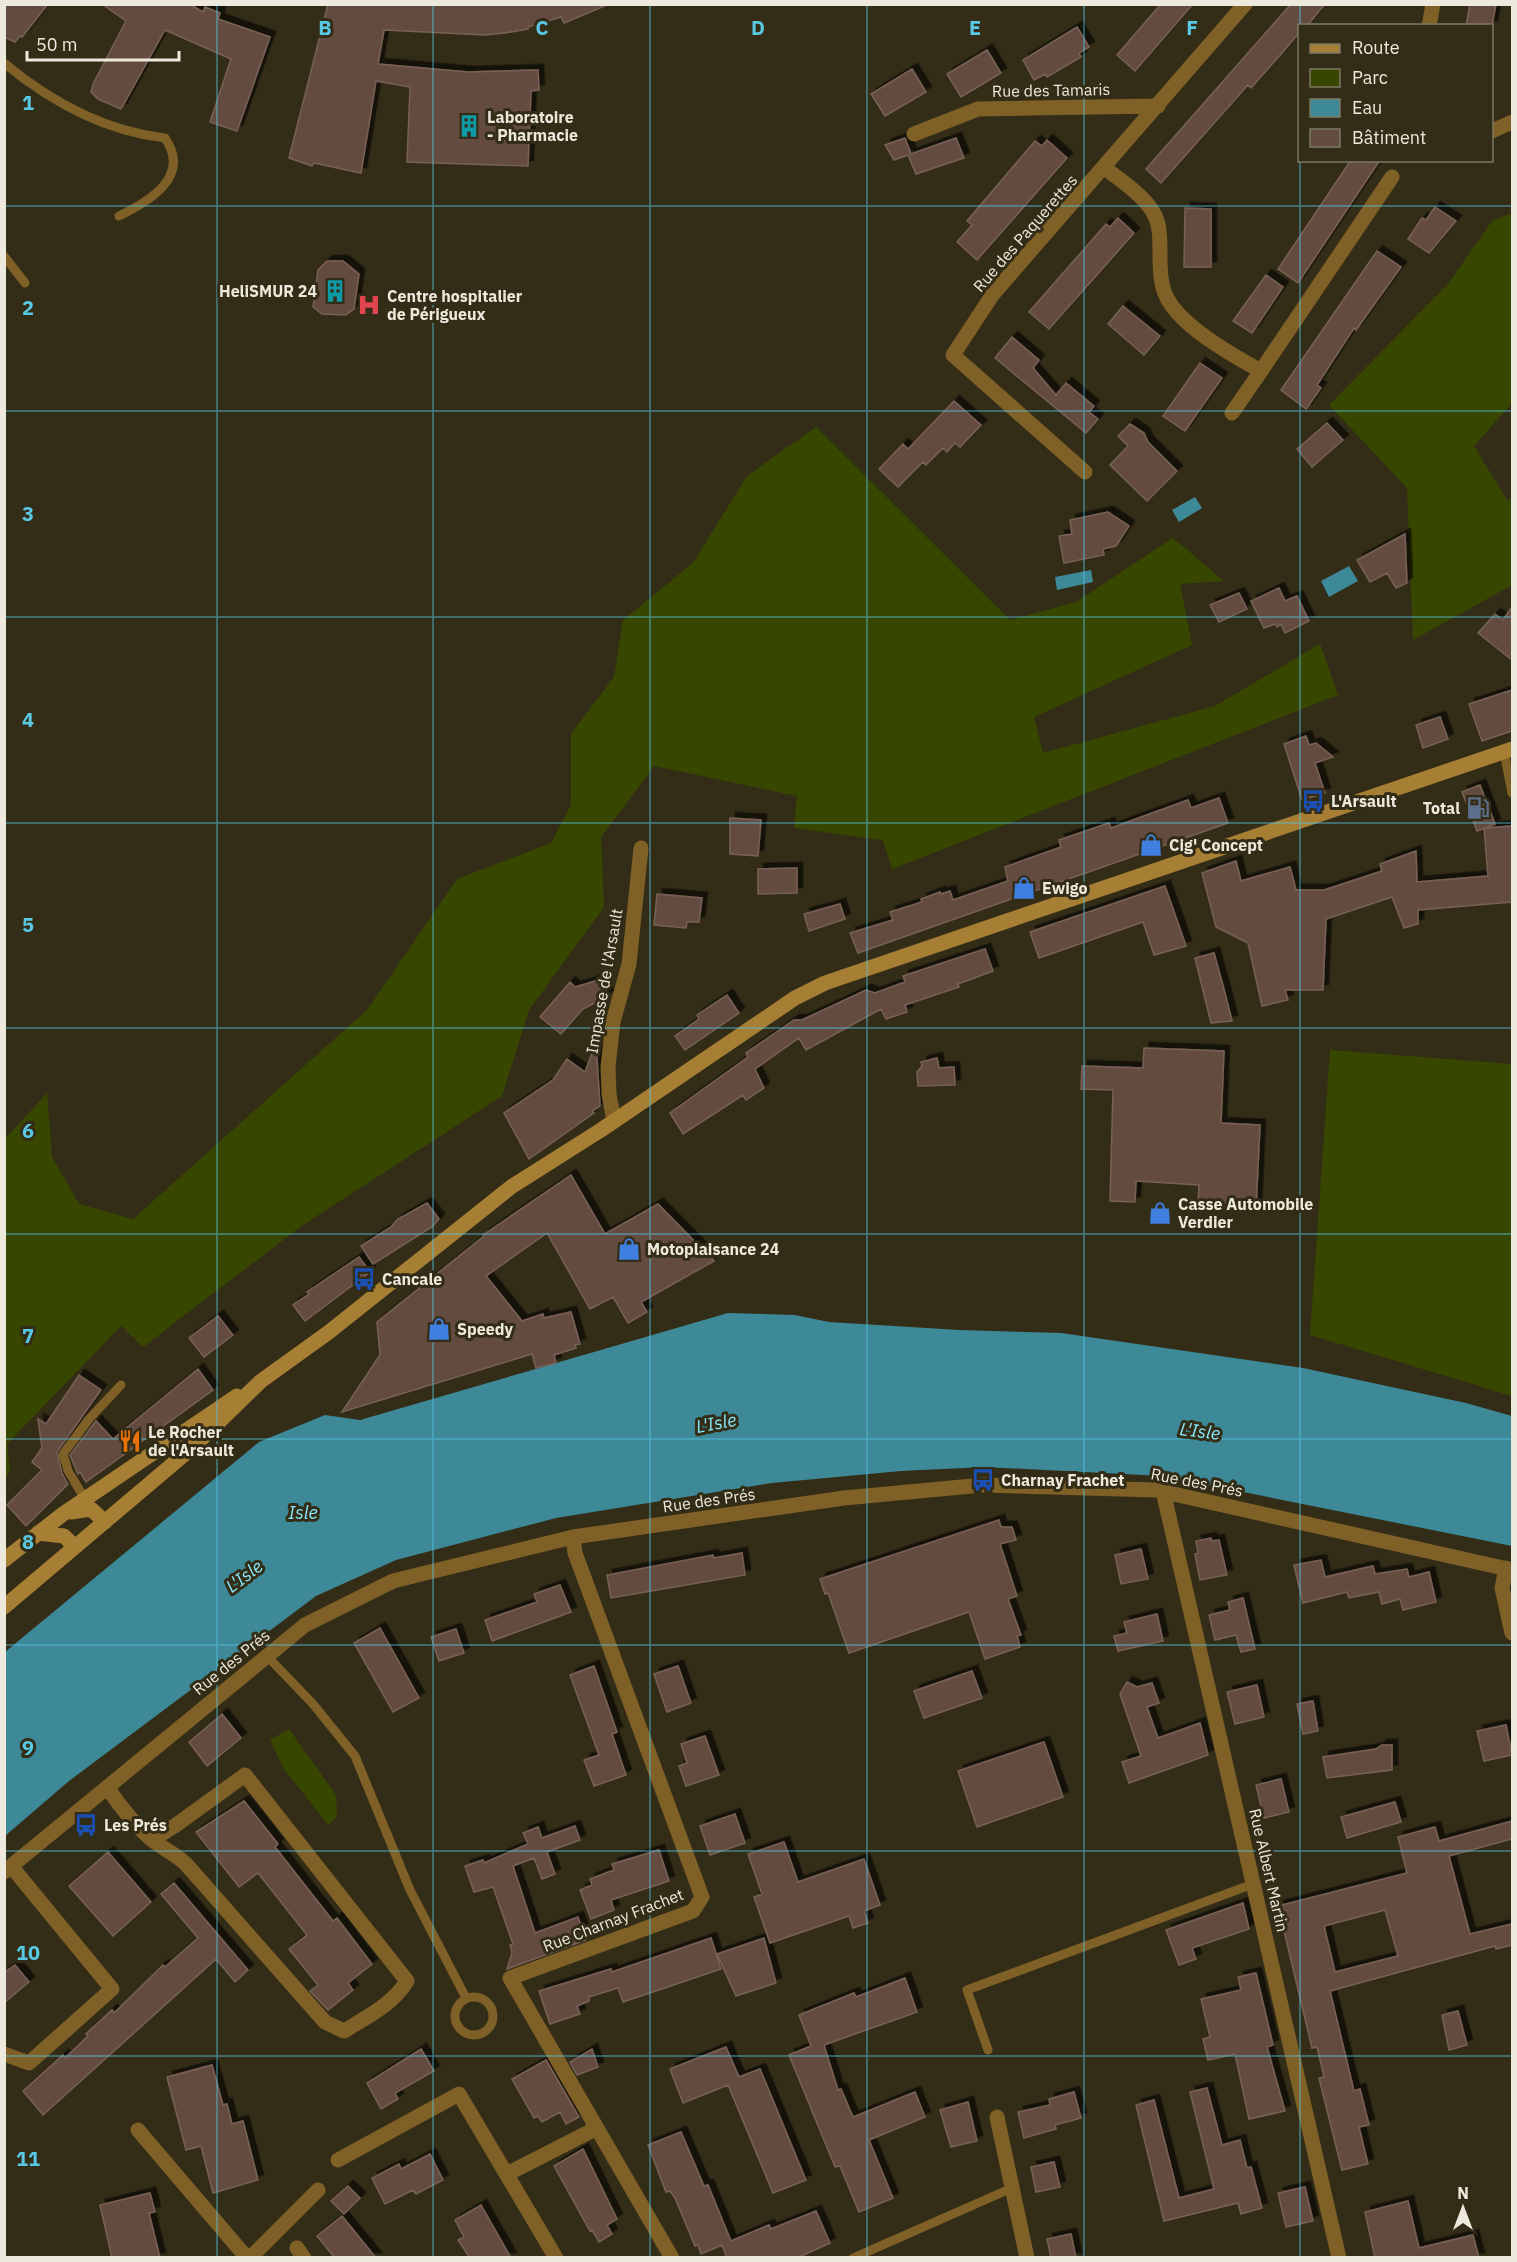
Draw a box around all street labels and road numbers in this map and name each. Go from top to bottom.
street label: Rue des Tamaris [992,79,1110,101]
street label: Rue des Paquerettes [969,170,1081,296]
street label: Impasse de l'Arsault [581,907,627,1055]
street label: Rue des Prés [1149,1463,1245,1501]
street label: Rue des Prés [661,1484,757,1516]
street label: Rue des Prés [188,1625,274,1699]
street label: Rue Albert Martin [1245,1806,1293,1934]
street label: Rue Charnay Frachet [540,1884,686,1956]

